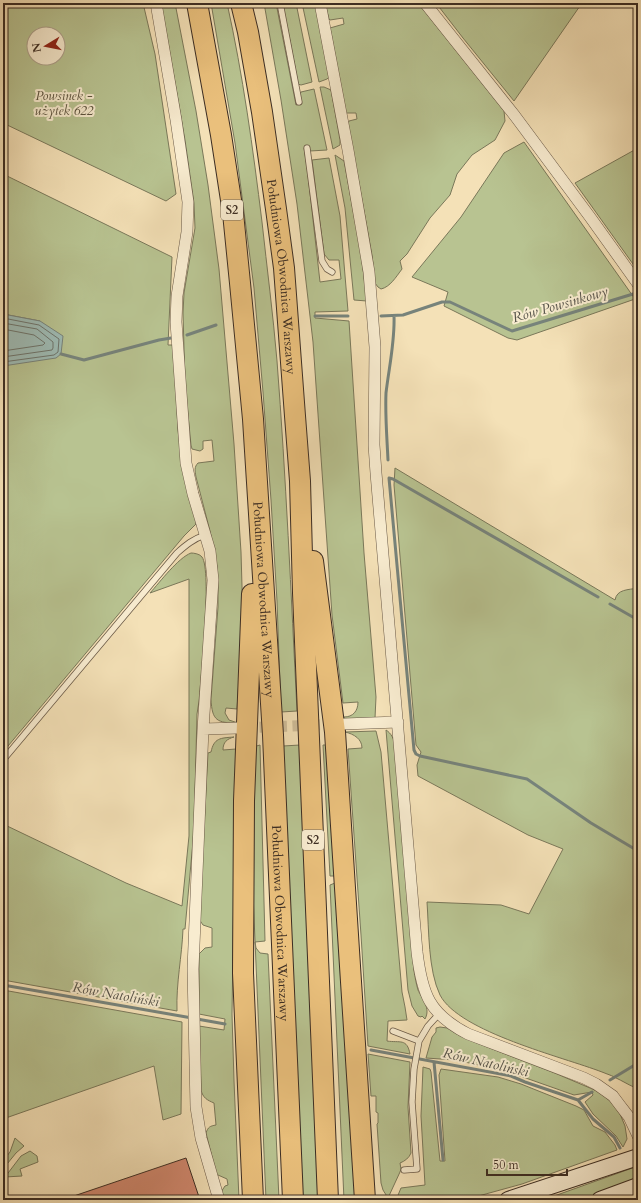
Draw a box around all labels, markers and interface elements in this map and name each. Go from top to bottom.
north arrow [26,26,66,66]
text: N [28,41,45,54]
park label: Powsinek - użytek 622 [35,87,94,120]
street label: Południowa Obwodnica Warszawy [262,178,300,375]
road number: S2 [221,200,243,220]
water label: Rów Powsinkowy [510,282,610,327]
street label: Południowa Obwodnica Warszawy [248,501,279,698]
street label: Południowa Obwodnica Warszawy [267,825,293,1022]
road number: S2 [302,830,324,850]
water label: Rów Natoliński [71,978,161,1011]
water label: Rów Natoliński [441,1043,531,1082]
scale bar [487,1151,567,1177]
text: 50 m [493,1157,520,1173]

